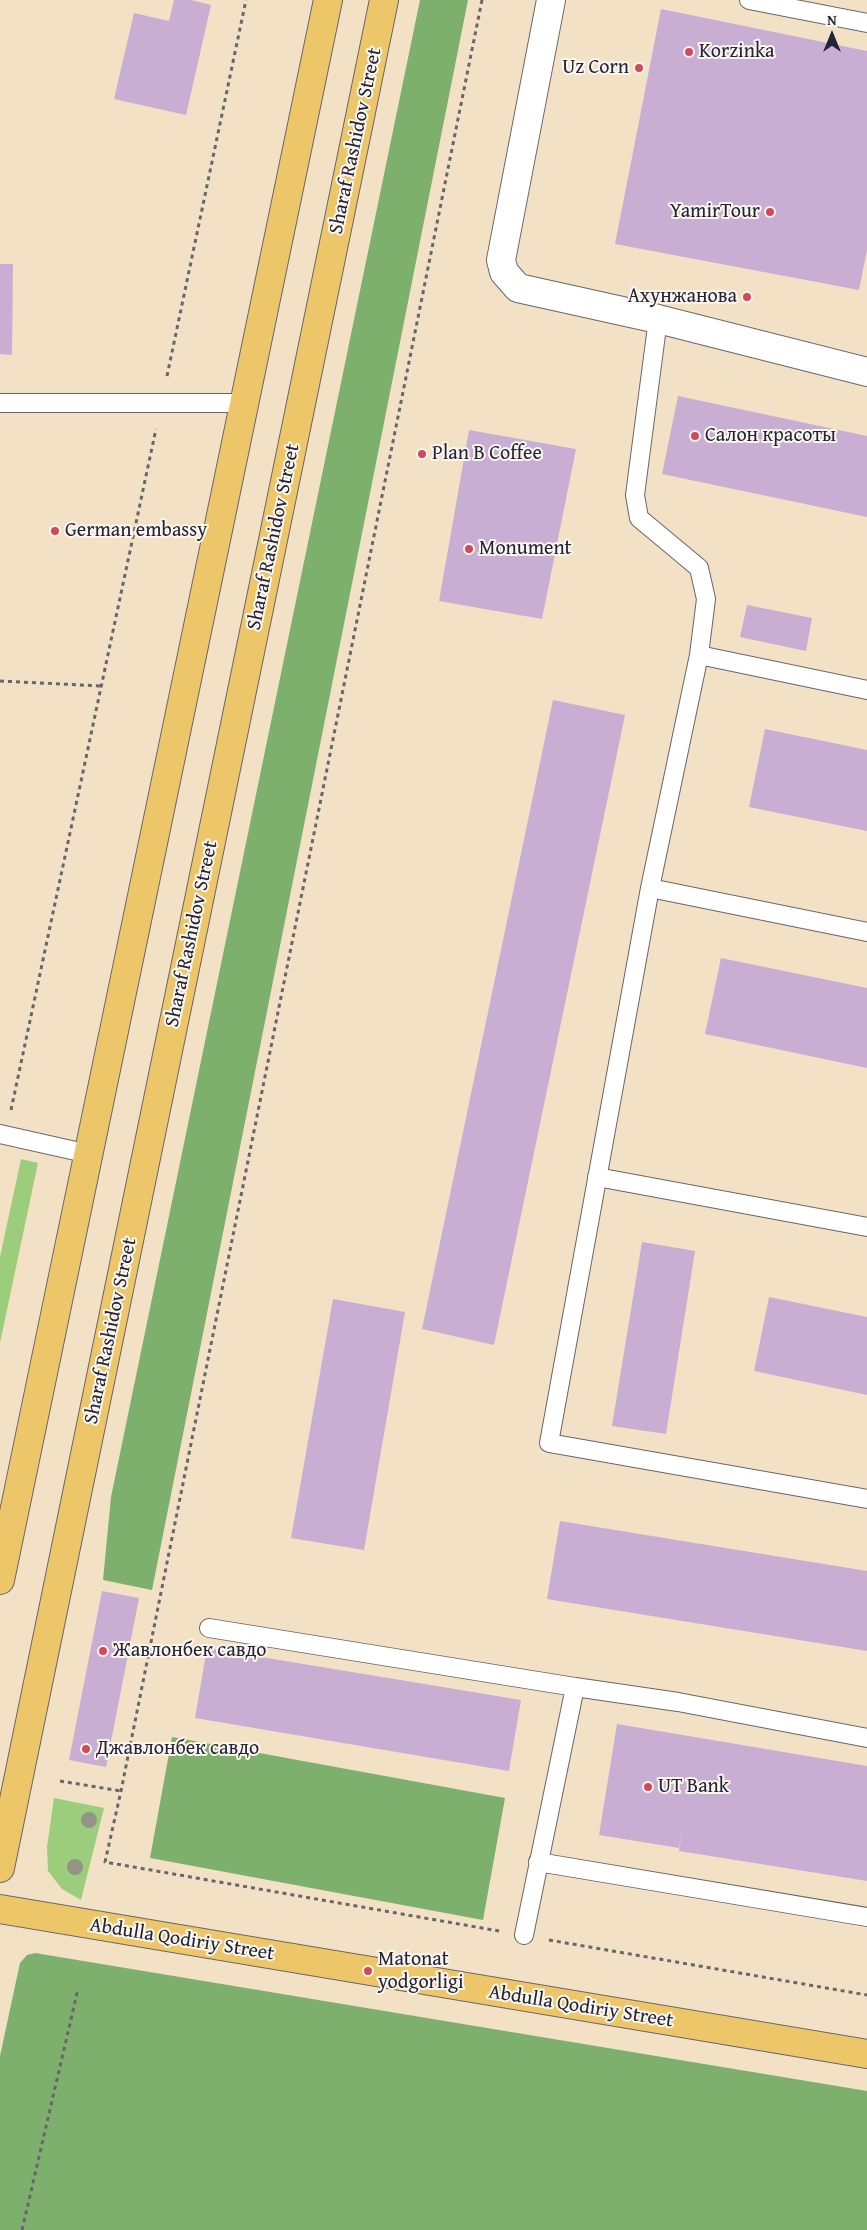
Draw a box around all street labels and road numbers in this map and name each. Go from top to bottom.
street label: Sharaf Rashidov Street [325,46,387,236]
street label: Sharaf Rashidov Street [243,442,305,632]
street label: Sharaf Rashidov Street [161,839,223,1029]
street label: Sharaf Rashidov Street [80,1236,142,1426]
street label: Abdulla Qodiriy Street [88,1914,276,1966]
street label: Abdulla Qodiriy Street [487,1981,675,2033]

